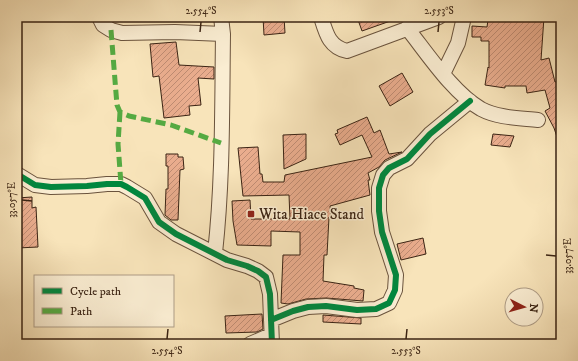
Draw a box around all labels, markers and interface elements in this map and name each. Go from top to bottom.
text: 2.554°S [186,5,216,17]
text: 2.553°S [424,5,454,17]
text: 33.057°E [6,182,18,218]
place label: Wita Hiace Stand [258,205,364,224]
marker: Wita Hiace Stand [246,209,256,219]
text: 33.057°E [562,238,574,274]
legend [34,275,174,327]
text: Cycle path [70,284,122,299]
north arrow [504,287,544,327]
text: N [526,303,540,313]
text: Path [70,304,93,319]
text: 2.554°S [152,345,182,357]
text: 2.553°S [391,345,421,357]

